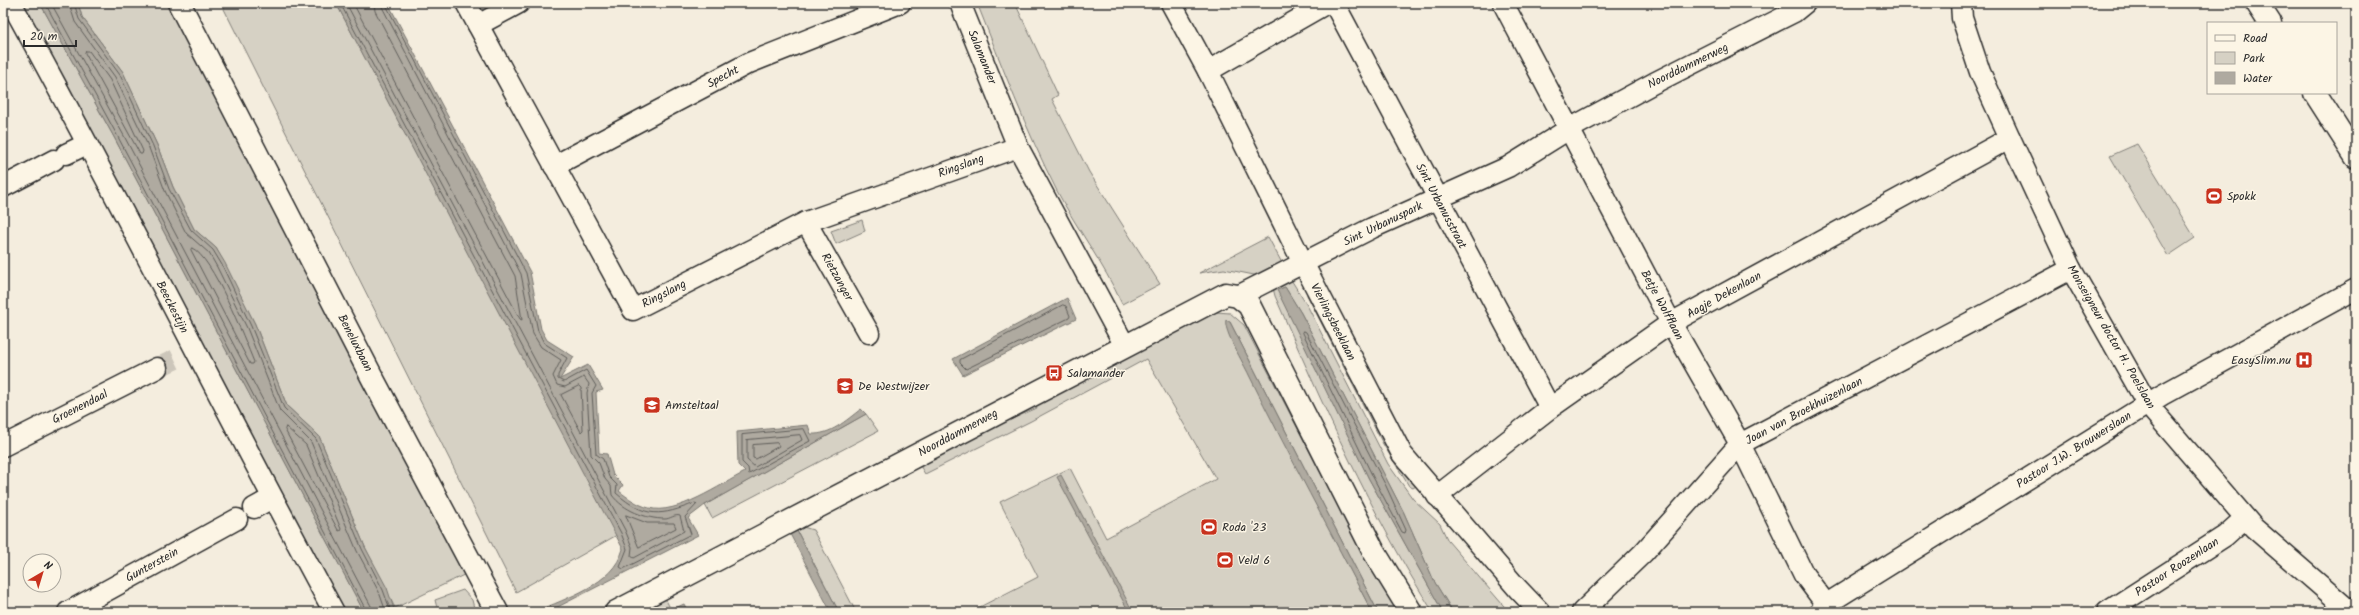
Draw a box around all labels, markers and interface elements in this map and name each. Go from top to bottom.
scale bar [24,22,76,48]
legend [2207,22,2337,94]
text: 20 m [30,27,58,46]
street label: Salamander [962,27,1002,88]
text: Road [2243,29,2268,48]
street label: Noorddammerweg [1644,38,1732,94]
text: Park [2243,49,2265,68]
street label: Specht [704,60,743,93]
text: Water [2243,69,2273,88]
street label: Ringslang [935,149,987,183]
street label: Sint Urbanusstraat [1410,160,1472,253]
sports icon: Spokk [2204,186,2224,206]
place label: Spokk [2227,187,2256,206]
street label: Sint Urbanuspark [1340,196,1426,251]
street label: Rietzanger [816,250,858,305]
street label: Monseigneur doctor H. Poelslaan [2062,261,2160,413]
street label: Betje Wolfflaan [1635,266,1689,344]
street label: Aagje Dekenlaan [1683,267,1765,323]
street label: Ringslang [638,275,690,313]
street label: Beeckestijn [151,277,193,337]
street label: Vierlingsbeeklaan [1305,280,1361,364]
street label: Beneluxbaan [332,311,378,375]
hospital icon: EasySlim.nu [2294,350,2314,370]
place label: EasySlim.nu [2231,351,2291,370]
bus stop icon: Salamander [1044,363,1064,383]
place label: Salamander [1067,364,1126,383]
street label: Joan van Broekhuizenlaan [1742,372,1866,450]
school or university icon: De Westwijzer [835,376,855,396]
place label: De Westwijzer [858,377,930,396]
street label: Groenendaal [49,385,111,429]
school or university icon: Amsteltaal [642,395,662,415]
place label: Amsteltaal [665,396,719,415]
street label: Noorddammerweg [915,404,1002,462]
street label: Pastoor J.W. Brouwerslaan [2013,407,2135,493]
sports icon: Roda '23 [1199,517,1219,537]
place label: Roda '23 [1222,518,1267,537]
street label: Pastoor Roozenlaan [2131,533,2223,601]
street label: Gunterstein [122,543,182,587]
sports icon: Veld 6 [1215,550,1235,570]
place label: Veld 6 [1238,551,1270,570]
north arrow [22,553,62,593]
text: N [39,557,56,575]

